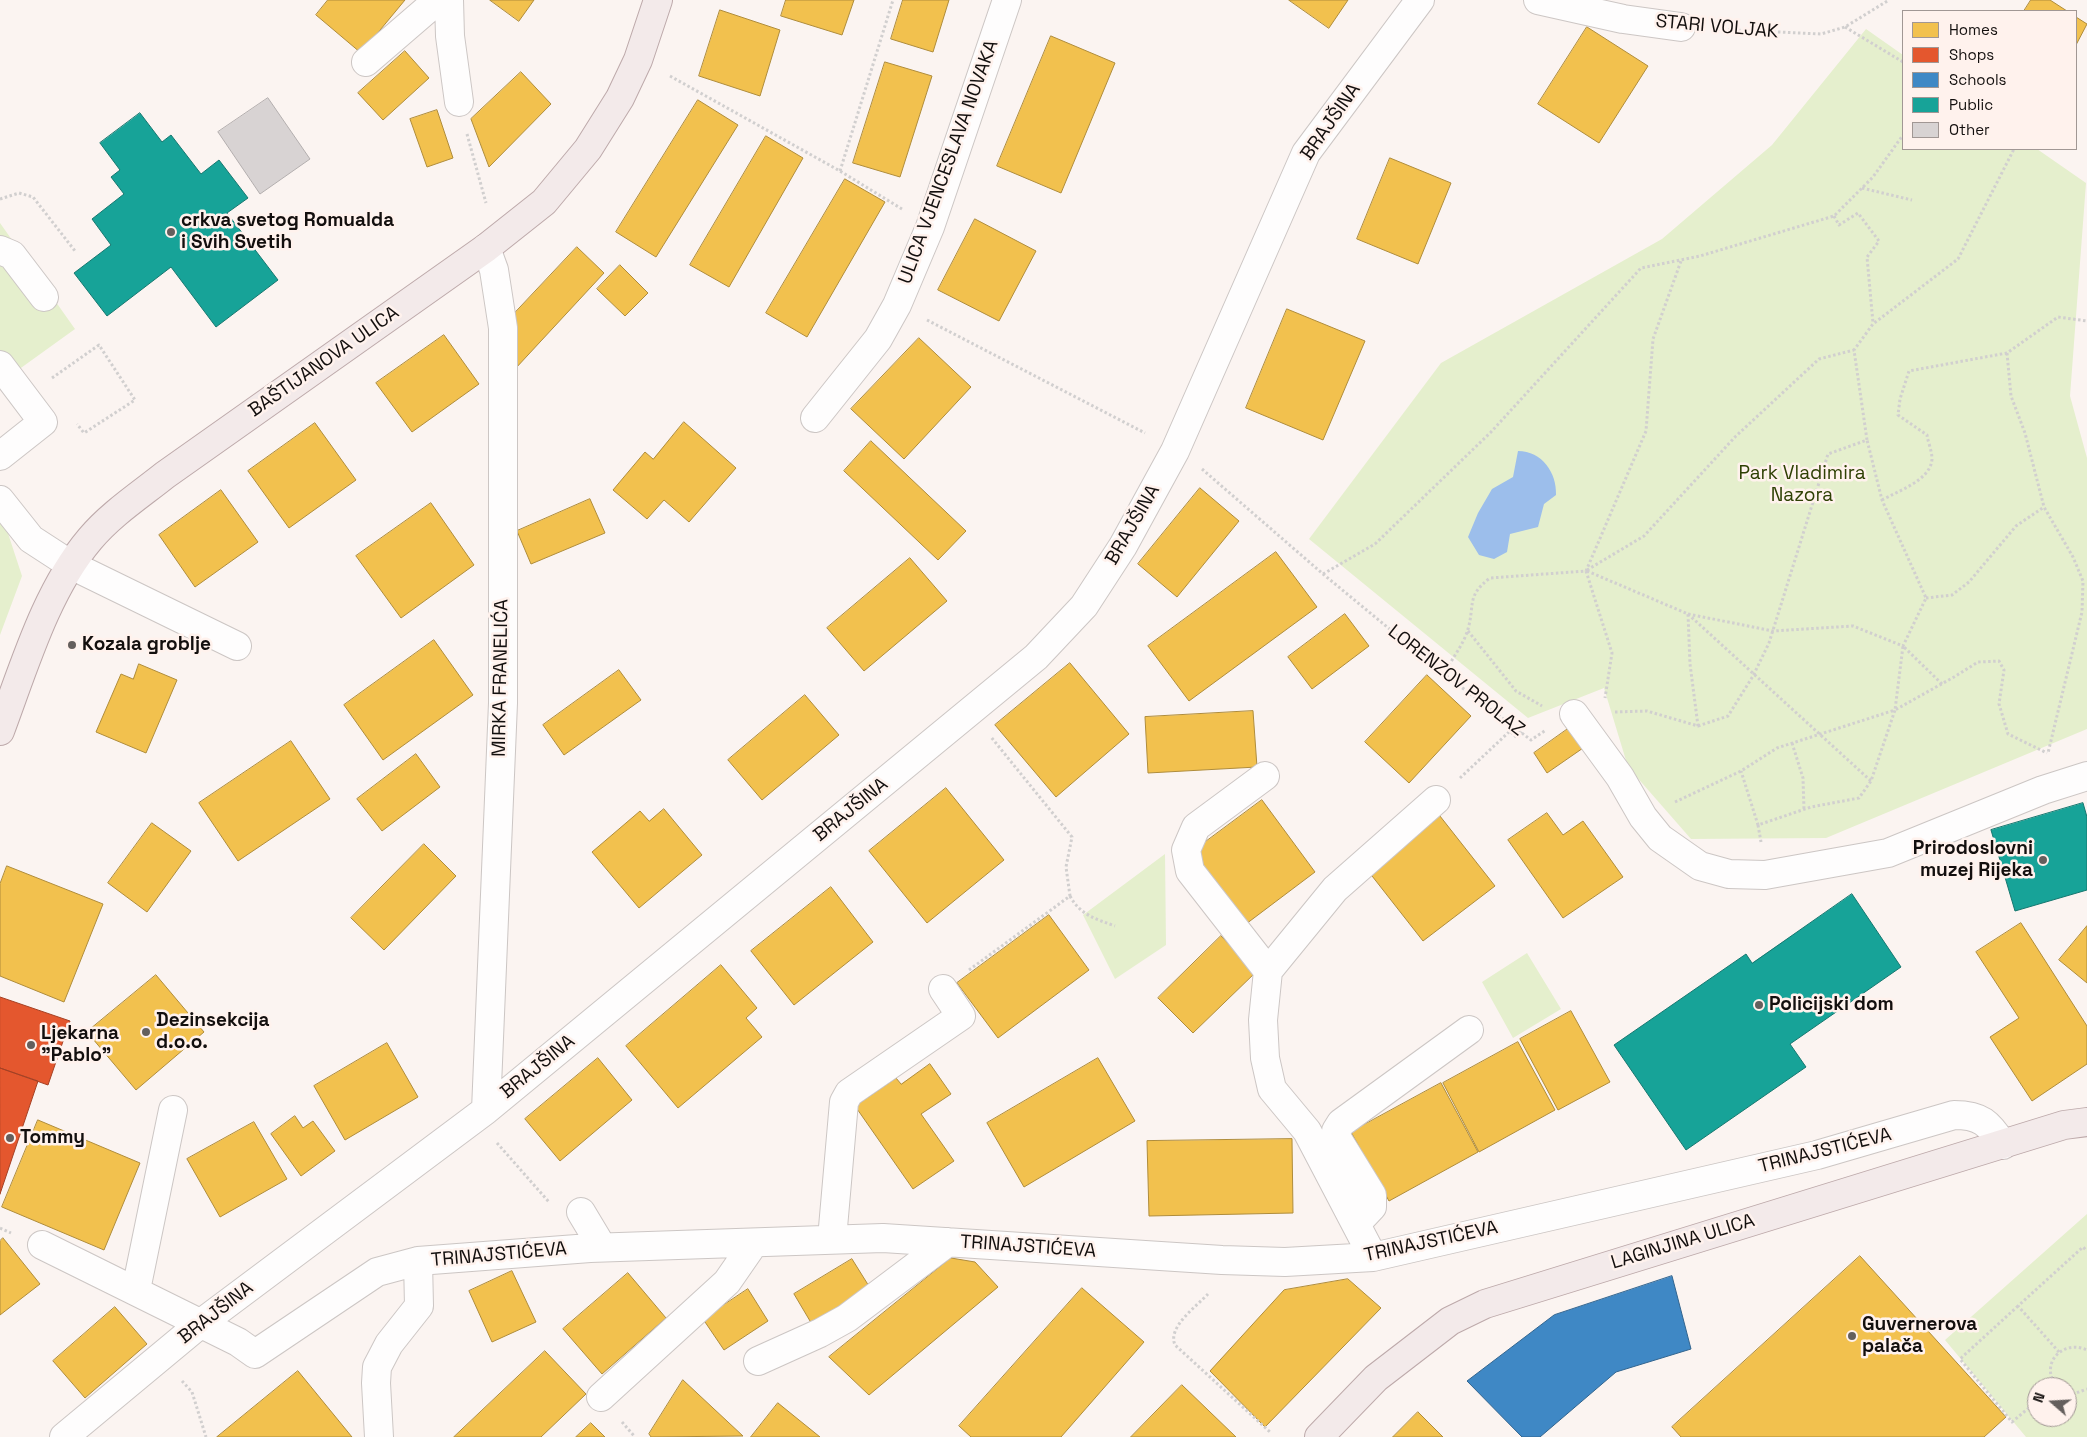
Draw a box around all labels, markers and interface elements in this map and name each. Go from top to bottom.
street label: STARI VOLJAK [1655,10,1779,44]
legend [1902,10,2077,150]
text: Homes [1949,20,1998,39]
street label: ULICA VJENCESLAVA NOVAKA [894,37,1004,287]
text: Shops [1949,45,1994,64]
text: Schools [1949,70,2006,89]
street label: BRAJŠINA [1296,79,1366,165]
text: Public [1949,95,1993,114]
text: Other [1949,120,1990,139]
place label: crkva svetog Romualda i Svih Svetih [181,210,394,254]
marker: crkva svetog Romualda i Svih Svetih [165,226,177,238]
street label: BAŠTIJANOVA ULICA [244,302,404,422]
park label: Park Vladimira Nazora [1738,463,1866,507]
street label: BRAJŠINA [1101,481,1165,569]
street label: MIRKA FRANELIĆA [488,599,514,757]
street label: LORENZOV PROLAZ [1383,621,1529,741]
place label: Kozala groblje [82,634,211,656]
marker: Kozala groblje [66,639,78,651]
street label: BRAJŠINA [809,773,893,847]
place label: Prirodoslovni muzej Rijeka [1913,838,2033,882]
marker: Prirodoslovni muzej Rijeka [2037,854,2049,866]
place label: Policijski dom [1769,994,1894,1016]
marker: Policijski dom [1753,999,1765,1011]
place label: Dezinsekcija d.o.o. [156,1010,269,1054]
place label: Ljekarna "Pablo" [41,1023,119,1067]
marker: Dezinsekcija d.o.o. [140,1026,152,1038]
street label: BRAJŠINA [496,1030,580,1104]
marker: Ljekarna "Pablo" [25,1039,37,1051]
street label: TRINAJSTIĆEVA [1756,1123,1894,1179]
place label: Tommy [20,1127,85,1149]
marker: Tommy [4,1132,16,1144]
street label: LAGINJINA ULICA [1608,1209,1758,1275]
street label: TRINAJSTIĆEVA [1362,1217,1500,1267]
street label: TRINAJSTIĆEVA [959,1231,1097,1263]
street label: TRINAJSTIĆEVA [430,1238,568,1272]
street label: BRAJŠINA [174,1277,258,1349]
place label: Guvernerova palača [1862,1314,1977,1358]
marker: Guvernerova palača [1846,1330,1858,1342]
north arrow [2027,1377,2077,1427]
text: N [2029,1390,2049,1405]

